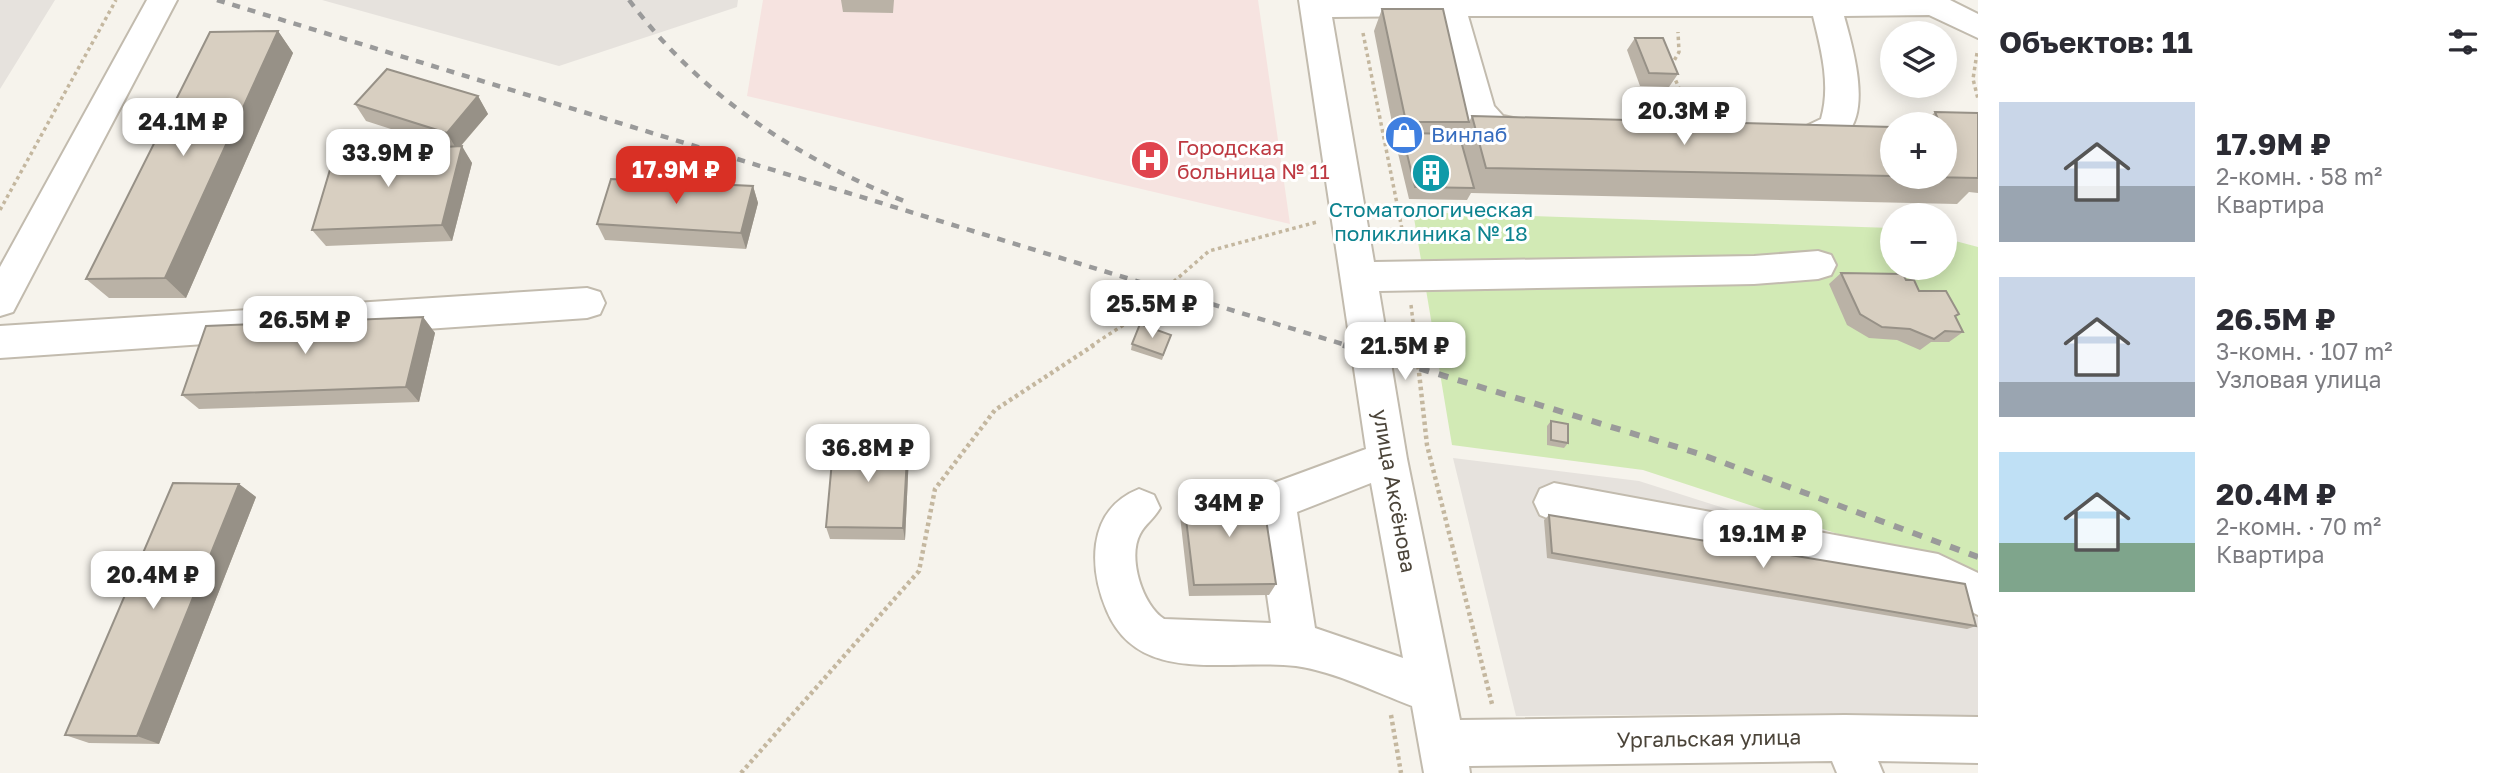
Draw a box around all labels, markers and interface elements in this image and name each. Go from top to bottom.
map controls [1880,21,1957,280]
button: layers [1880,21,1957,98]
icon: filters [2444,23,2482,61]
text: Объектов: 11 [1999,24,2193,60]
pin: 20.3M ₽ [1619,88,1749,147]
text: 20.3M ₽ [1638,96,1730,124]
pin: 24.1M ₽ [118,99,248,158]
text: 24.1M ₽ [138,107,228,135]
button: + [1880,112,1957,189]
shop icon: Винлаб [1383,114,1425,156]
place label: Винлаб [1431,121,1507,147]
text: 17.9M ₽ [2216,126,2331,162]
pin: 33.9M ₽ [323,130,453,189]
icon: home [2055,130,2139,214]
place label: Городская больница № 11 [1177,134,1330,184]
text: 33.9M ₽ [342,138,434,166]
hospital icon: Городская больница № 11 [1129,139,1171,181]
pin: 17.9M ₽ [611,146,741,206]
building icon: Стоматологическая поликлиника № 18 [1410,152,1452,194]
text: 17.9M ₽ [632,155,720,183]
text: 2-комн. · 58 m² [2216,162,2382,190]
text: Квартира [2216,190,2324,218]
place label: Стоматологическая поликлиника № 18 [1329,196,1533,246]
button: − [1880,203,1957,280]
pin: 25.5M ₽ [1087,280,1217,340]
text: 25.5M ₽ [1106,289,1198,317]
pin: 26.5M ₽ [240,296,370,356]
text: 26.5M ₽ [2216,301,2336,337]
text: 26.5M ₽ [259,305,351,333]
icon: home [2055,305,2139,389]
pin: 21.5M ₽ [1340,322,1470,382]
text: 21.5M ₽ [1360,331,1450,359]
text: 3-комн. · 107 m² [2216,337,2393,365]
text: Узловая улица [2216,365,2382,393]
street label: улица Аксёнова [1368,407,1422,574]
pin: 36.8M ₽ [803,424,933,484]
text: 36.8M ₽ [822,433,914,461]
text: 20.4M ₽ [2216,476,2337,512]
pin: 34M ₽ [1180,480,1278,539]
icon: home [2055,480,2139,564]
text: 34M ₽ [1194,488,1264,516]
pin: 19.1M ₽ [1698,510,1828,570]
text: 2-комн. · 70 m² [2216,512,2381,540]
text: 19.1M ₽ [1719,519,1807,547]
text: Квартира [2216,540,2324,568]
pin: 20.4M ₽ [88,552,218,611]
text: 20.4M ₽ [107,560,199,588]
street label: Ургальская улица [1616,723,1802,753]

